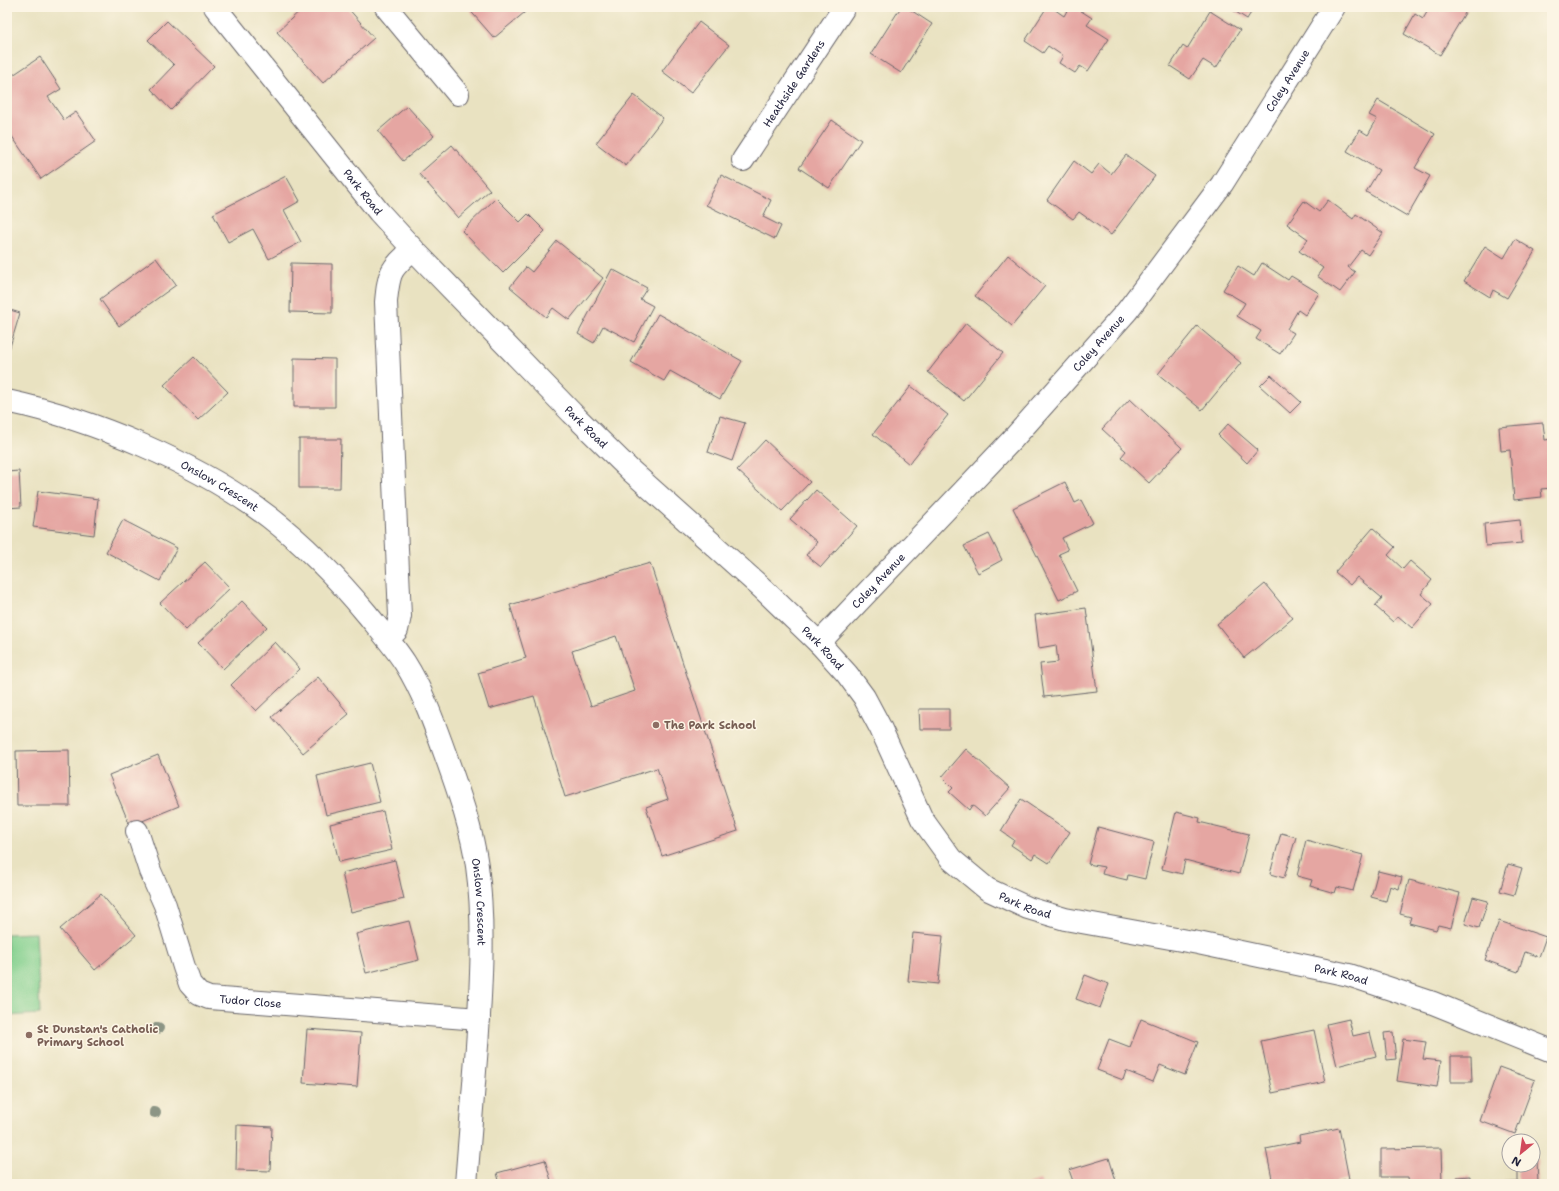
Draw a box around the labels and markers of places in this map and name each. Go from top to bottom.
place label: The Park School [664,718,756,733]
marker: The Park School [651,720,661,730]
place label: St Dunstan's Catholic Primary School [37,1022,159,1050]
marker: St Dunstan's Catholic Primary School [24,1030,34,1040]

